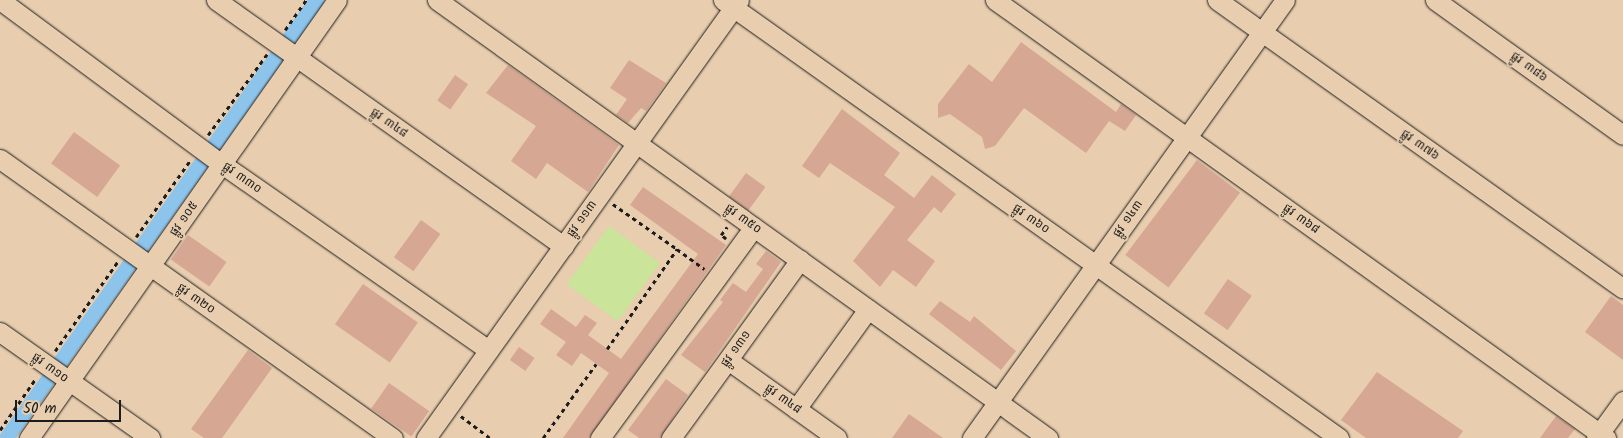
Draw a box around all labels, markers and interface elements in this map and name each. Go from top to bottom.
street label: ផ្លូវ ៣៨៦ [1508,49,1550,85]
street label: ផ្លូវ ៣៤៨ [368,105,410,141]
street label: ផ្លូវ ៣៧៦ [1398,127,1442,163]
street label: ផ្លូវ ៣៣០ [220,159,264,197]
street label: ផ្លូវ ១១៣ [564,198,600,240]
street label: ផ្លូវ ១៤៣ [1110,198,1146,240]
street label: ផ្លូវ ១០៥ [167,199,201,239]
street label: ផ្លូវ ៣៥០ [722,201,764,237]
street label: ផ្លូវ ៣៦០ [1010,201,1052,237]
street label: ផ្លូវ ៣៦៨ [1280,201,1322,237]
street label: ផ្លូវ ៣២០ [174,281,218,317]
street label: ផ្លូវ ១៣១ [718,328,754,370]
street label: ផ្លូវ ៣១០ [29,350,71,386]
street label: ផ្លូវ ៣៤៨ [762,381,804,417]
scale bar [18,390,124,422]
text: 50 m [23,397,57,421]

